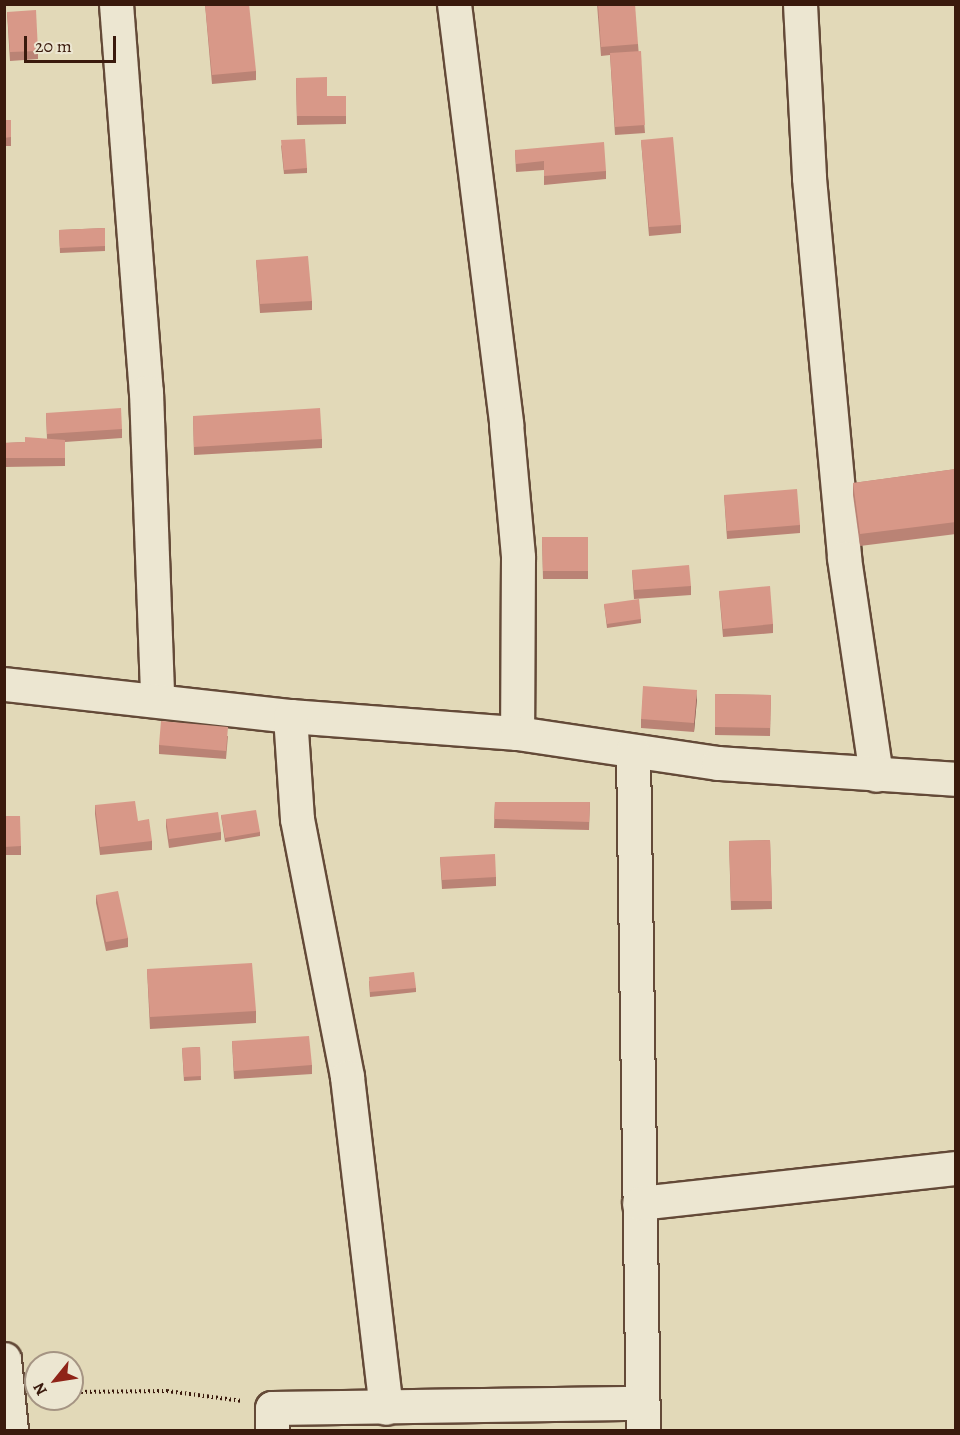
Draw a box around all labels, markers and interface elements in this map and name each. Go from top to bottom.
scale bar [27,24,118,62]
text: 20 m [35,34,72,58]
north arrow [24,1351,84,1411]
text: N [28,1378,53,1400]

